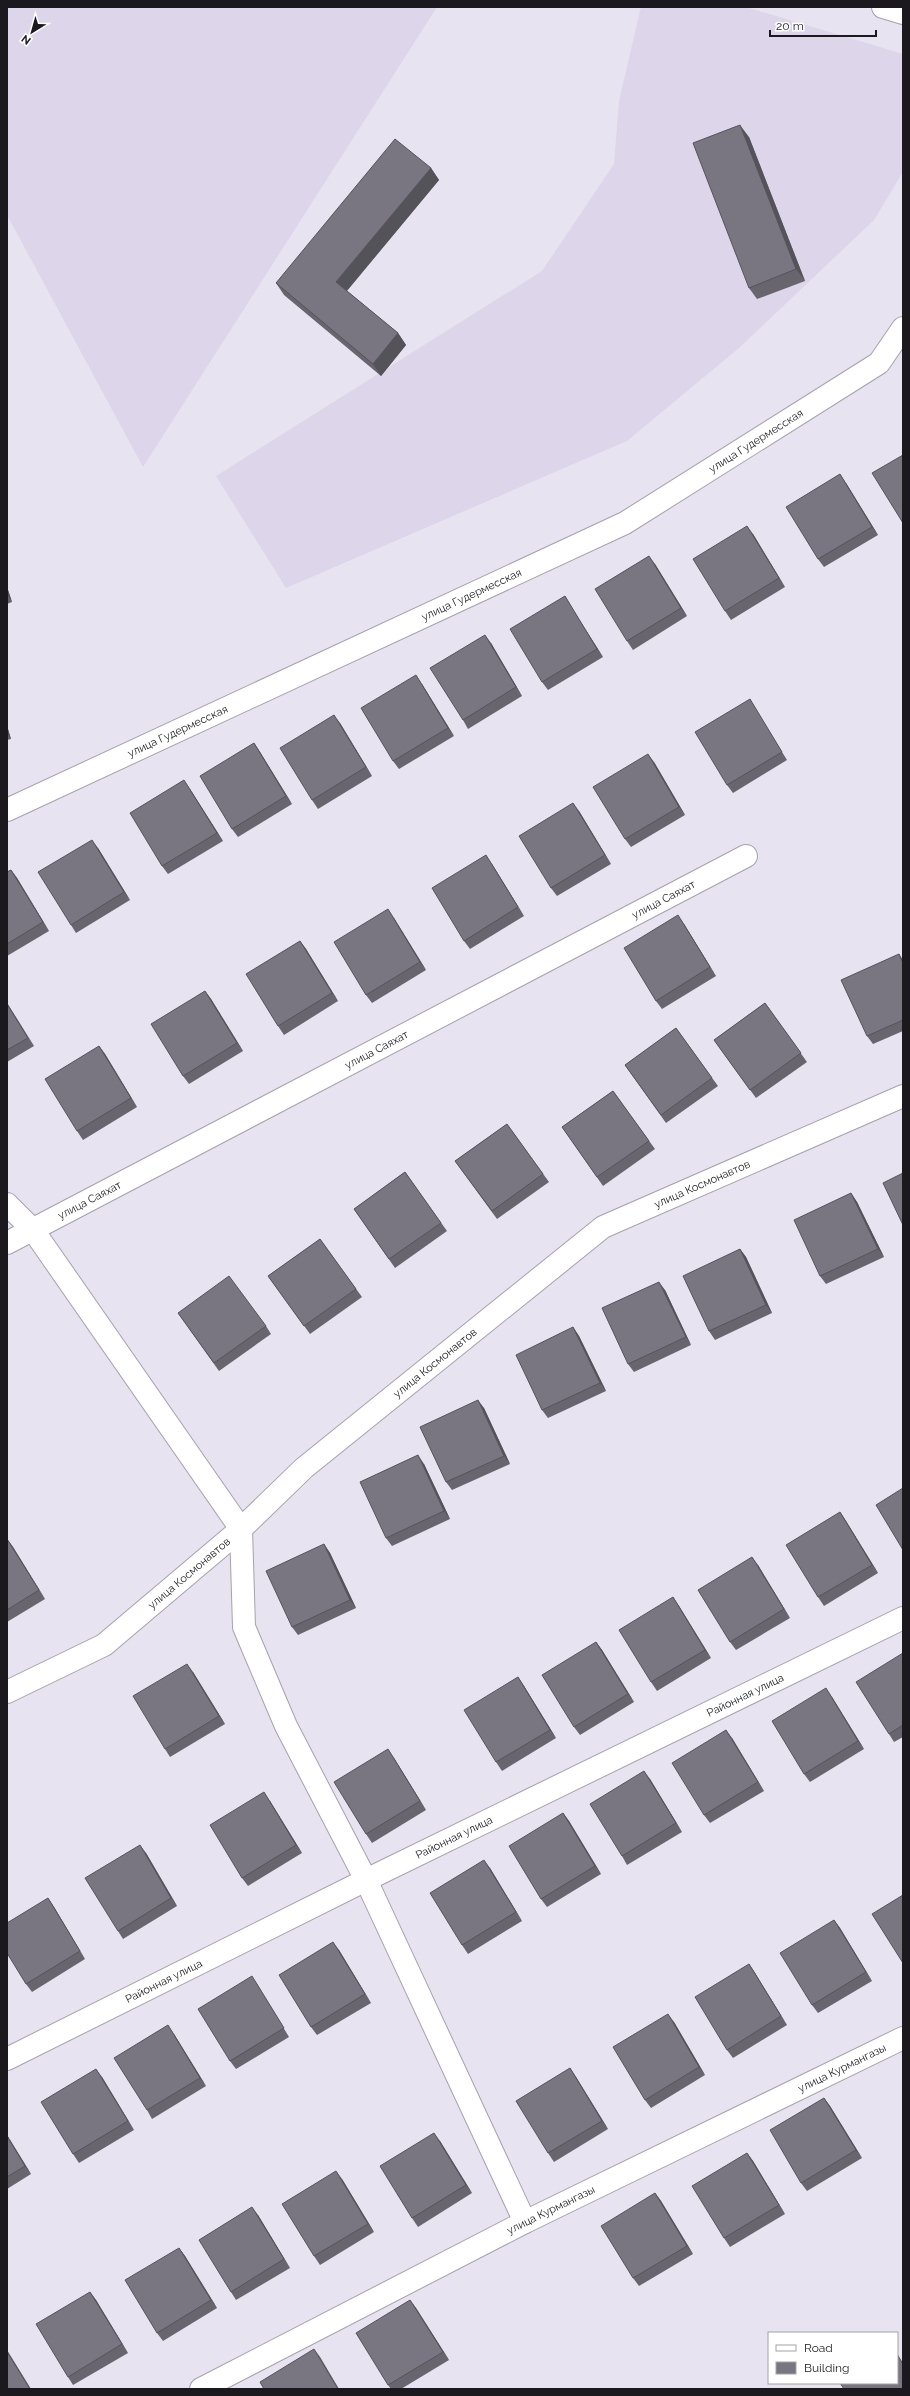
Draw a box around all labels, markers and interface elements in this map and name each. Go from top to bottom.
north arrow [12,12,52,52]
scale bar [770,12,876,38]
text: 20 m [776,19,804,33]
text: N [19,32,34,47]
street label: улица Гудермесская [707,406,806,476]
street label: улица Гудермесская [419,566,524,624]
street label: улица Гудермесская [126,702,230,760]
street label: улица Саяхат [630,877,698,922]
street label: улица Саяхат [343,1028,411,1072]
street label: улица Космонавтов [652,1158,752,1211]
street label: улица Саяхат [56,1178,124,1222]
street label: улица Космонавтов [391,1325,480,1400]
street label: улица Космонавтов [146,1535,233,1612]
street label: Районная улица [705,1671,786,1720]
street label: Районная улица [414,1813,495,1862]
street label: Районная улица [123,1957,204,2006]
street label: улица Курмангазы [796,2041,888,2095]
street label: улица Курмангазы [505,2183,597,2237]
legend [768,2332,898,2384]
text: Road [804,2341,833,2355]
text: Building [804,2361,850,2375]

